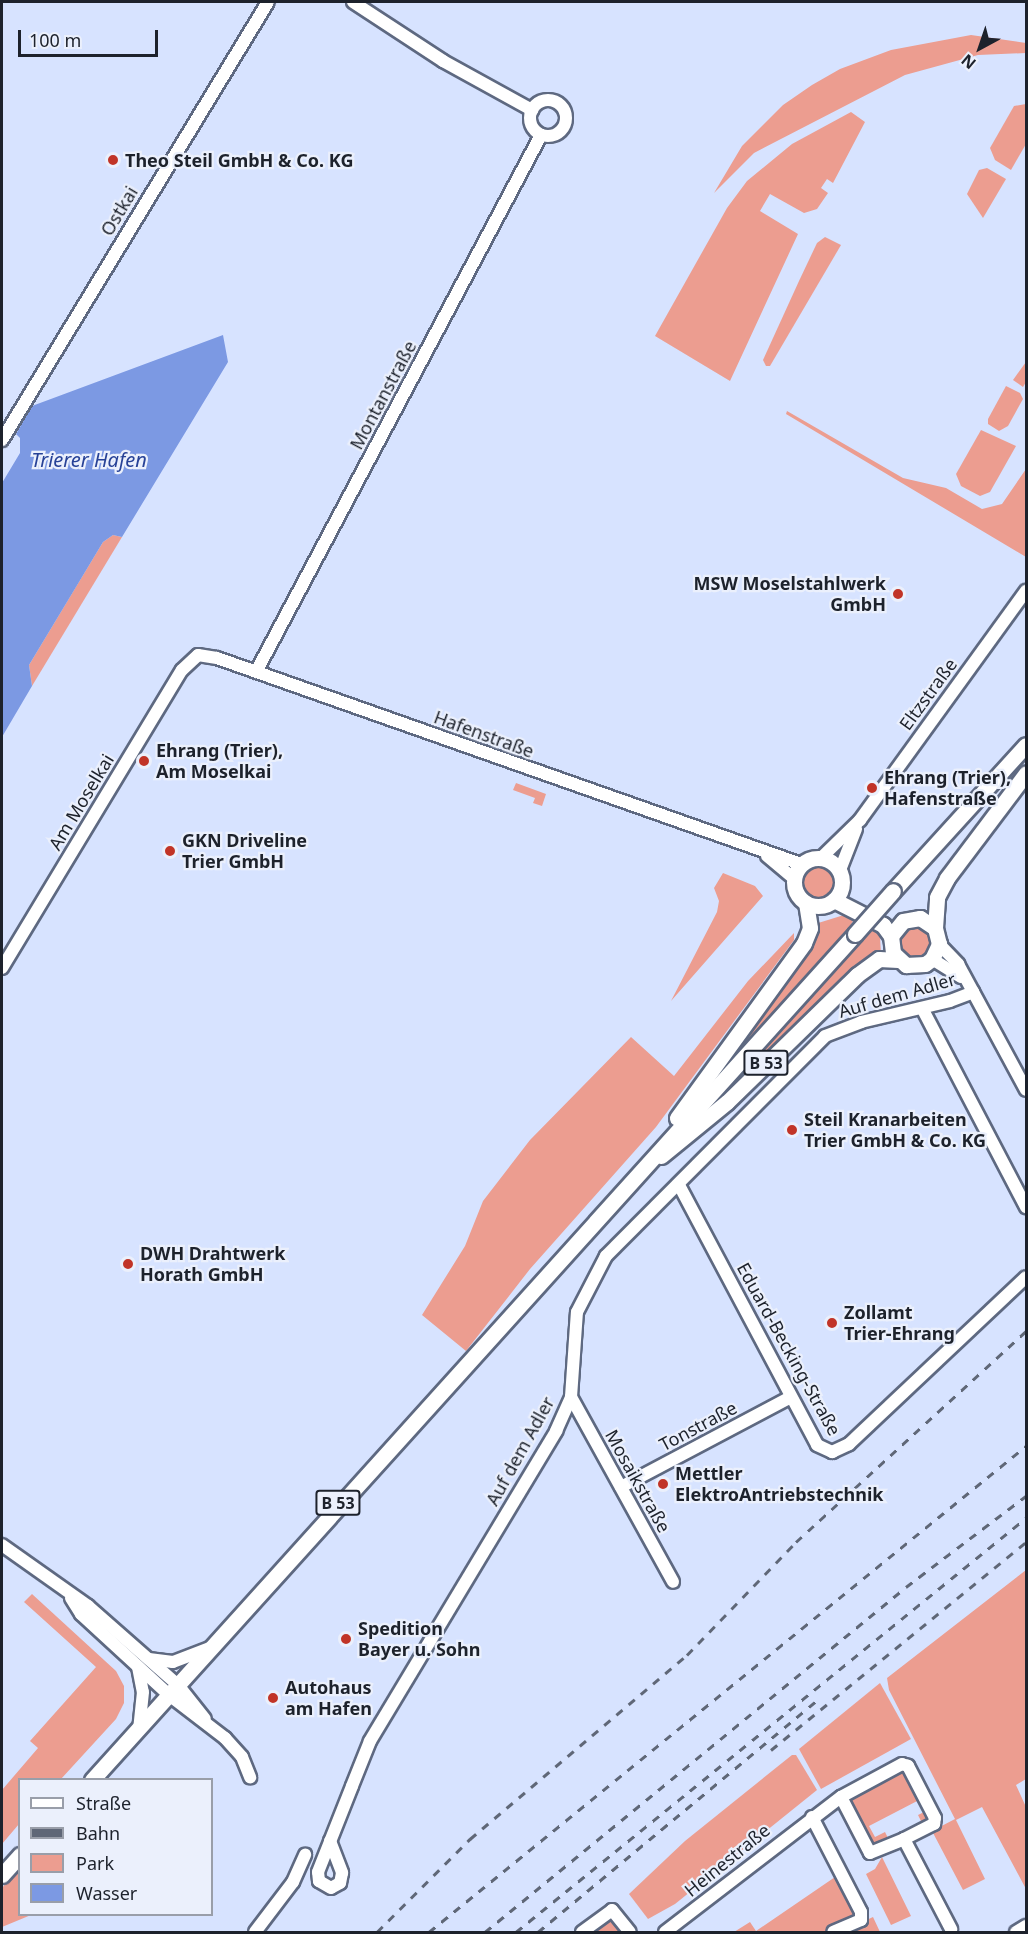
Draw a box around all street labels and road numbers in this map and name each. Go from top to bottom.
street label: Ostkai [96,182,142,240]
street label: Montanstraße [345,337,421,453]
street label: Eltzstraße [895,654,961,734]
street label: Hafenstraße [431,706,537,762]
street label: Am Moselkai [44,750,118,854]
street label: Auf dem Adler [836,968,958,1022]
road number: B 53 [742,1050,790,1076]
street label: Eduard-Becking-Straße [733,1259,845,1439]
street label: Auf dem Adler [481,1393,559,1509]
street label: Tonstraße [656,1397,740,1455]
street label: Mosaikstraße [601,1426,675,1536]
road number: B 53 [314,1490,362,1516]
street label: Heinestraße [680,1819,774,1901]

